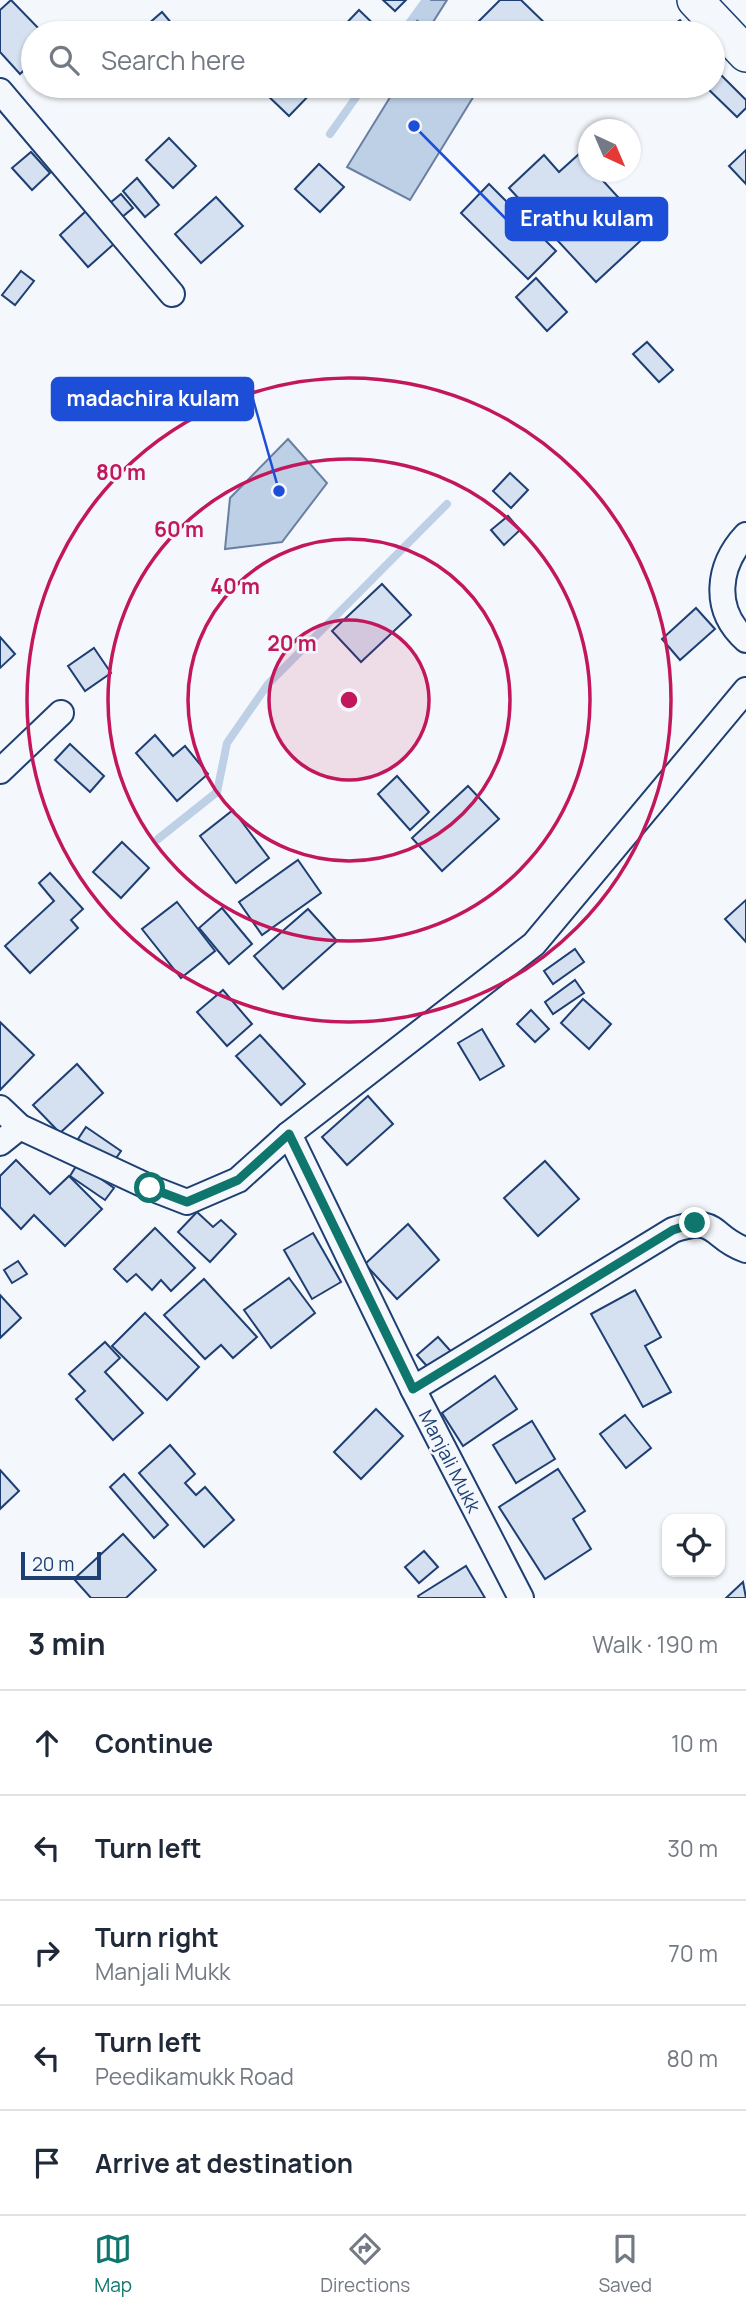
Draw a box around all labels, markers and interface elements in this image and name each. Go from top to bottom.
search box [21,21,725,98]
icon: search [45,41,83,79]
text: Search here [101,42,246,78]
north arrow [578,119,641,182]
callout: Erathu kulam [506,198,667,240]
text: Erathu kulam [520,204,654,232]
callout: madachira kulam [52,378,253,420]
text: madachira kulam [67,384,239,412]
text: 80 m [96,458,146,486]
text: 60 m [154,515,204,543]
text: 40 m [210,572,260,600]
text: 20 m [267,629,317,657]
centre of rings [337,688,361,712]
route start [134,1172,165,1203]
route end [679,1207,710,1238]
street label: Manjali Mukk [413,1405,487,1517]
map controls [662,1514,725,1577]
button: locate [662,1514,725,1577]
scale bar [21,1549,102,1581]
text: 20 m [32,1551,74,1577]
text: 3 min [28,1623,106,1664]
text: Walk · 190 m [592,1628,718,1660]
icon: ahead [28,1724,66,1762]
text: Continue [95,1725,213,1761]
text: 10 m [671,1727,718,1759]
icon: left [28,1829,66,1867]
text: Turn left [95,1830,202,1866]
text: 30 m [667,1832,718,1864]
text: Turn right [95,1919,219,1955]
icon: right [28,1934,66,1972]
text: 70 m [668,1937,718,1969]
text: Manjali Mukk [95,1955,230,1987]
text: Turn left [95,2024,202,2060]
icon: left [28,2039,66,2077]
text: 80 m [667,2042,718,2074]
text: Peedikamukk Road [95,2060,294,2092]
icon: arrive [28,2144,66,2182]
text: Arrive at destination [95,2145,353,2181]
tab: Map [94,2230,132,2298]
tab: Directions [320,2230,410,2298]
tab: Saved [598,2230,652,2298]

